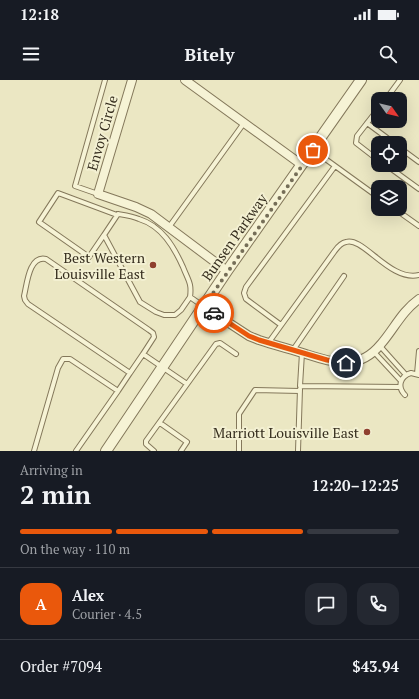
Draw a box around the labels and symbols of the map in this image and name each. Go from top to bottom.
north arrow [371,92,407,128]
street label: Envoy Circle [82,93,122,173]
pin [296,133,330,167]
street label: Bunsen Parkway [197,189,272,284]
place label: Best Western Louisville East [55,248,146,283]
marker: Best Western Louisville East [148,260,158,270]
courier [194,293,234,333]
pin [329,346,363,380]
place label: Marriott Louisville East [213,423,360,442]
marker: Marriott Louisville East [362,427,372,437]

